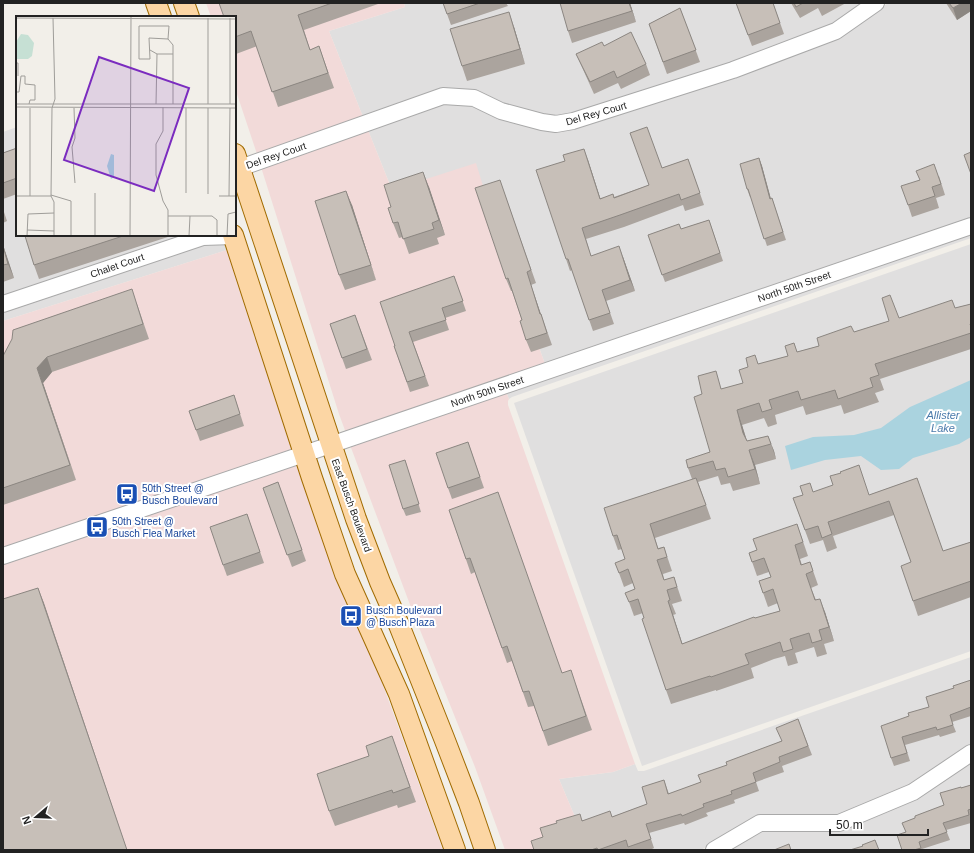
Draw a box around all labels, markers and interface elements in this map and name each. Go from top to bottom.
inset map [16,16,236,236]
street label: Del Rey Court [564,99,628,127]
street label: Del Rey Court [245,140,308,171]
street label: Chalet Court [89,251,146,280]
street label: North 50th Street [756,269,832,304]
street label: North 50th Street [449,374,525,409]
water label: Allister Lake [925,409,961,434]
street label: East Busch Boulevard [330,457,374,553]
bus stop icon: 50th Street @ Busch Boulevard [114,481,140,507]
place label: 50th Street @ Busch Boulevard [142,483,218,506]
bus stop icon: 50th Street @ Busch Flea Market [84,514,110,540]
place label: 50th Street @ Busch Flea Market [112,516,196,539]
bus stop icon: Busch Boulevard @ Busch Plaza [338,603,364,629]
place label: Busch Boulevard @ Busch Plaza [366,605,442,628]
north arrow [16,797,56,837]
scale bar [830,811,928,837]
text: N [20,814,34,826]
text: 50 m [836,818,863,832]

